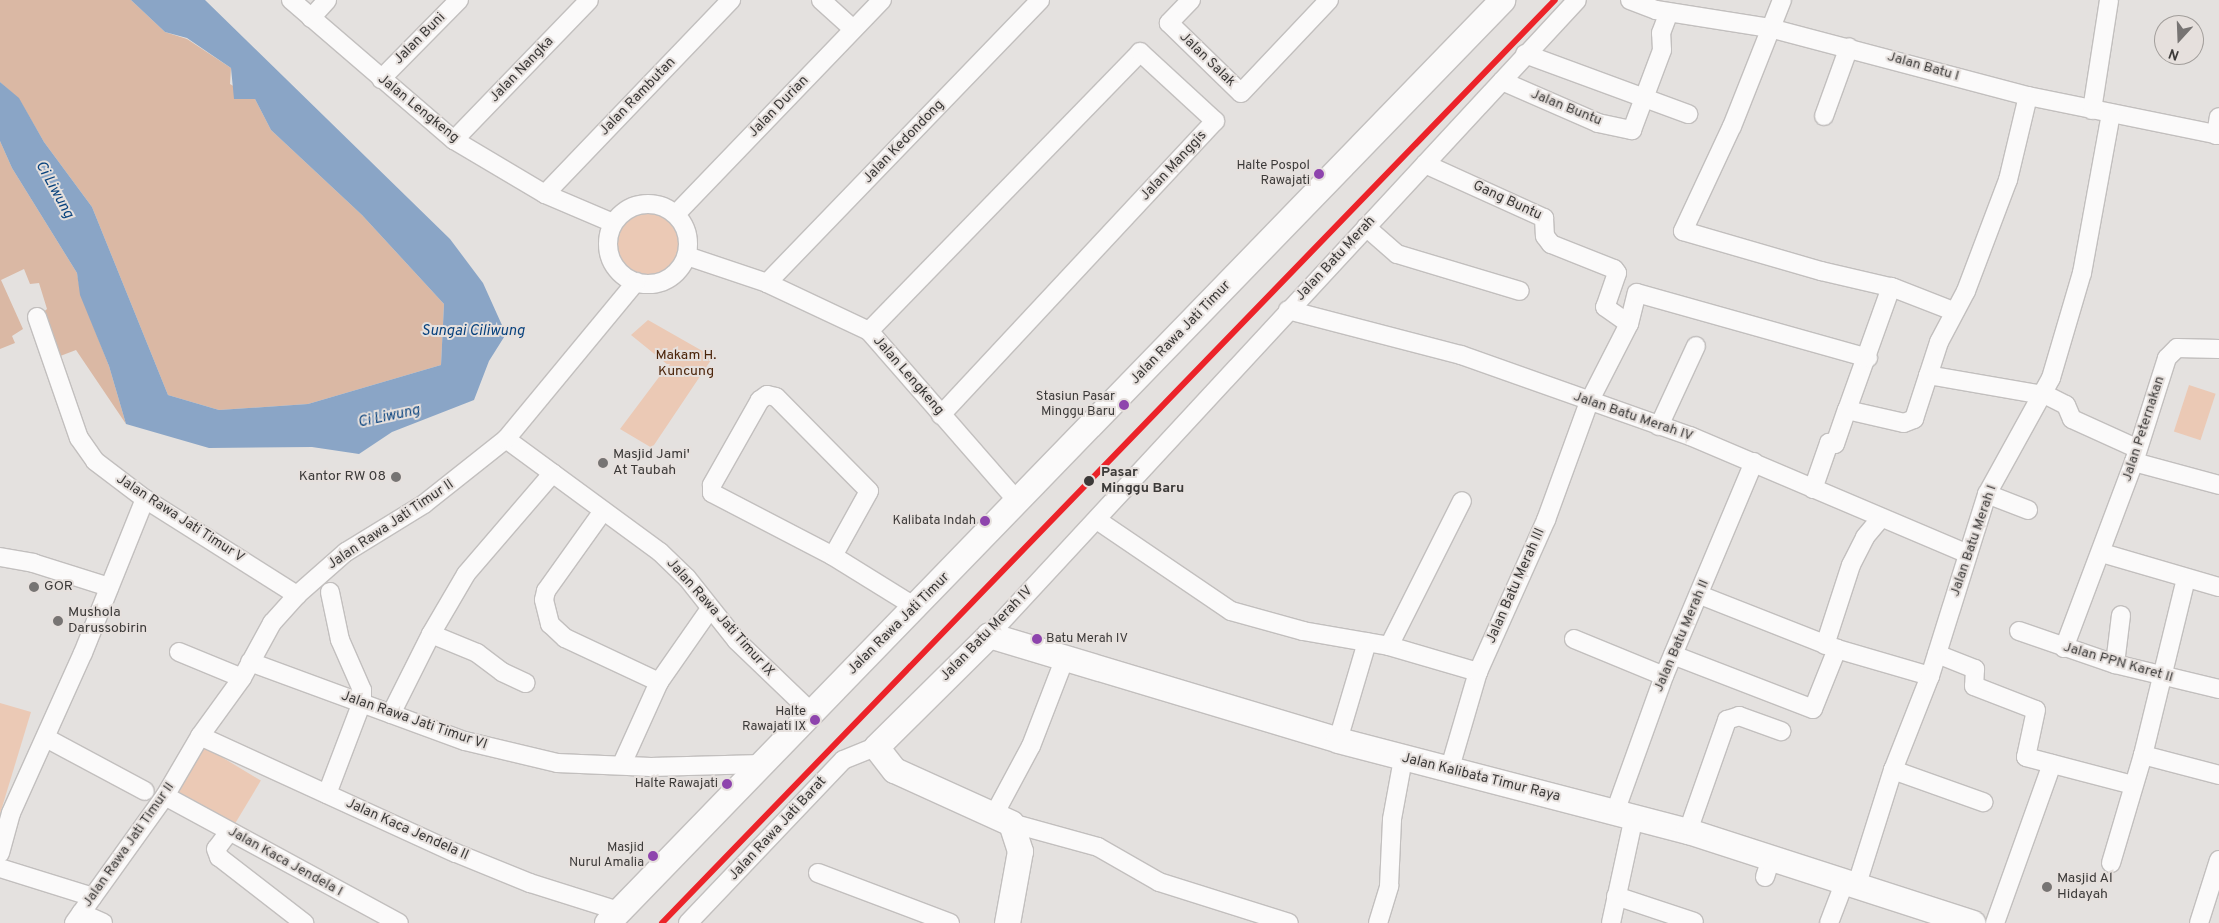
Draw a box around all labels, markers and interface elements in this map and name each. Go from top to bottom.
street label: Jalan Buni [391,10,449,68]
north arrow [2154,15,2204,65]
street label: Jalan Salak [1175,29,1239,91]
street label: Jalan Nangka [486,34,558,106]
text: N [2166,44,2182,63]
street label: Jalan Batu I [1885,49,1961,85]
street label: Jalan Rambutan [596,54,680,140]
street label: Jalan Lengkeng [374,71,462,147]
street label: Jalan Durian [745,73,813,141]
street label: Jalan Buntu [1528,86,1604,130]
street label: Jalan Kedondong [860,97,948,187]
street label: Jalan Manggis [1137,127,1211,205]
water label: Ci Liwung [31,158,77,222]
place label: Halte Pospol Rawajati [1237,159,1310,190]
marker: Halte Pospol Rawajati [1314,169,1324,179]
street label: Gang Buntu [1470,178,1544,224]
street label: Jalan Batu Merah [1293,213,1379,305]
street label: Jalan Rawa Jati Timur [1127,278,1235,388]
water label: Sungai Ciliwung [421,323,525,341]
street label: Jalan Lengkeng [869,333,947,419]
park label: Makam H. Kuncung [656,348,716,381]
street label: Jalan Peternakan [2119,374,2169,484]
street label: Jalan Batu Merah IV [1571,389,1695,445]
place label: Stasiun Pasar Minggu Baru [1036,390,1115,421]
marker: Stasiun Pasar Minggu Baru [1119,400,1129,410]
water label: Ci Liwung [356,402,422,432]
place label: Masjid Jami' At Taubah [613,447,690,480]
marker: Masjid Jami' At Taubah [597,457,609,469]
place label: Pasar Minggu Baru [1101,465,1184,498]
place label: Kantor RW 08 [298,469,386,485]
street label: Jalan Rawa Jati Timur V [112,471,248,567]
marker: Kantor RW 08 [390,471,402,483]
marker: Pasar Minggu Baru [1081,473,1097,489]
street label: Jalan Rawa Jati Timur II [324,476,458,574]
street label: Jalan Batu Merah I [1947,483,2001,599]
place label: Kalibata Indah [893,513,976,529]
marker: Kalibata Indah [980,516,990,526]
street label: Jalan Batu Merah III [1483,526,1549,646]
street label: Jalan Rawa Jati Timur IX [662,555,778,681]
street label: Jalan Rawa Jati Timur [844,569,954,679]
street label: Jalan Batu Merah II [1651,577,1713,695]
place label: GOR [44,579,73,595]
marker: GOR [28,581,40,593]
street label: Jalan Batu Merah IV [937,583,1037,685]
place label: Mushola Darussobirin [68,605,147,638]
marker: Mushola Darussobirin [52,615,64,627]
place label: Batu Merah IV [1046,631,1128,647]
marker: Batu Merah IV [1032,634,1042,644]
street label: Jalan PPN Karet II [2061,639,2175,687]
street label: Jalan Rawa Jati Timur VI [338,688,490,754]
place label: Halte Rawajati IX [742,705,806,736]
marker: Halte Rawajati IX [810,715,820,725]
street label: Jalan Kalibata Timur Raya [1400,750,1562,806]
street label: Jalan Rawa Jati Barat [726,774,830,884]
place label: Halte Rawajati [635,776,718,792]
street label: Jalan Rawa Jati Timur II [79,779,179,911]
marker: Halte Rawajati [722,779,732,789]
street label: Jalan Kaca Jendela II [343,795,471,865]
street label: Jalan Kaca Jendela I [225,823,345,901]
place label: Masjid Nurul Amalia [568,841,644,872]
marker: Masjid Nurul Amalia [648,851,658,861]
place label: Masjid Al Hidayah [2057,871,2113,904]
marker: Masjid Al Hidayah [2041,881,2053,893]

